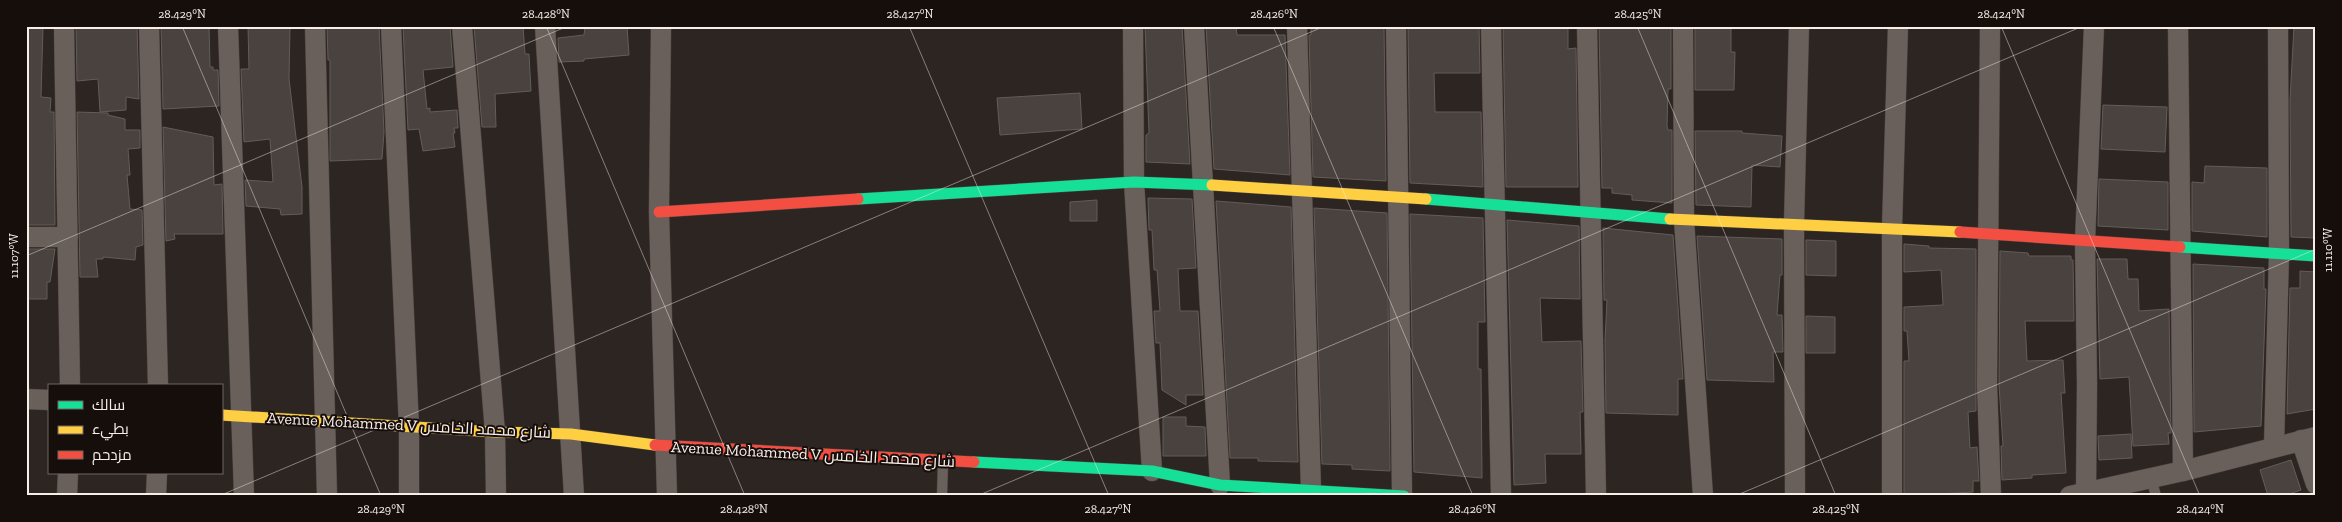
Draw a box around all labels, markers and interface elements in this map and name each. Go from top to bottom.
text: 28.429°N [158,7,206,21]
text: 28.428°N [522,7,570,21]
text: 28.427°N [887,7,934,21]
text: 28.426°N [1250,7,1298,21]
text: 28.425°N [1614,7,1662,21]
text: 28.424°N [1977,7,2025,21]
text: 11.110°W [2321,227,2335,272]
text: 11.107°W [7,233,21,278]
legend [48,384,222,474]
text: سالك [92,396,125,414]
street label: Avenue Mohammed V شارع محمد الخامس [266,408,551,444]
text: بطيء [92,420,129,441]
street label: Avenue Mohammed V شارع محمد الخامس [670,437,955,473]
text: مزدحم [92,446,132,465]
text: 28.429°N [357,502,405,516]
text: 28.428°N [720,502,768,516]
text: 28.427°N [1085,502,1132,516]
text: 28.426°N [1448,502,1496,516]
text: 28.425°N [1812,502,1860,516]
text: 28.424°N [2176,502,2224,516]

